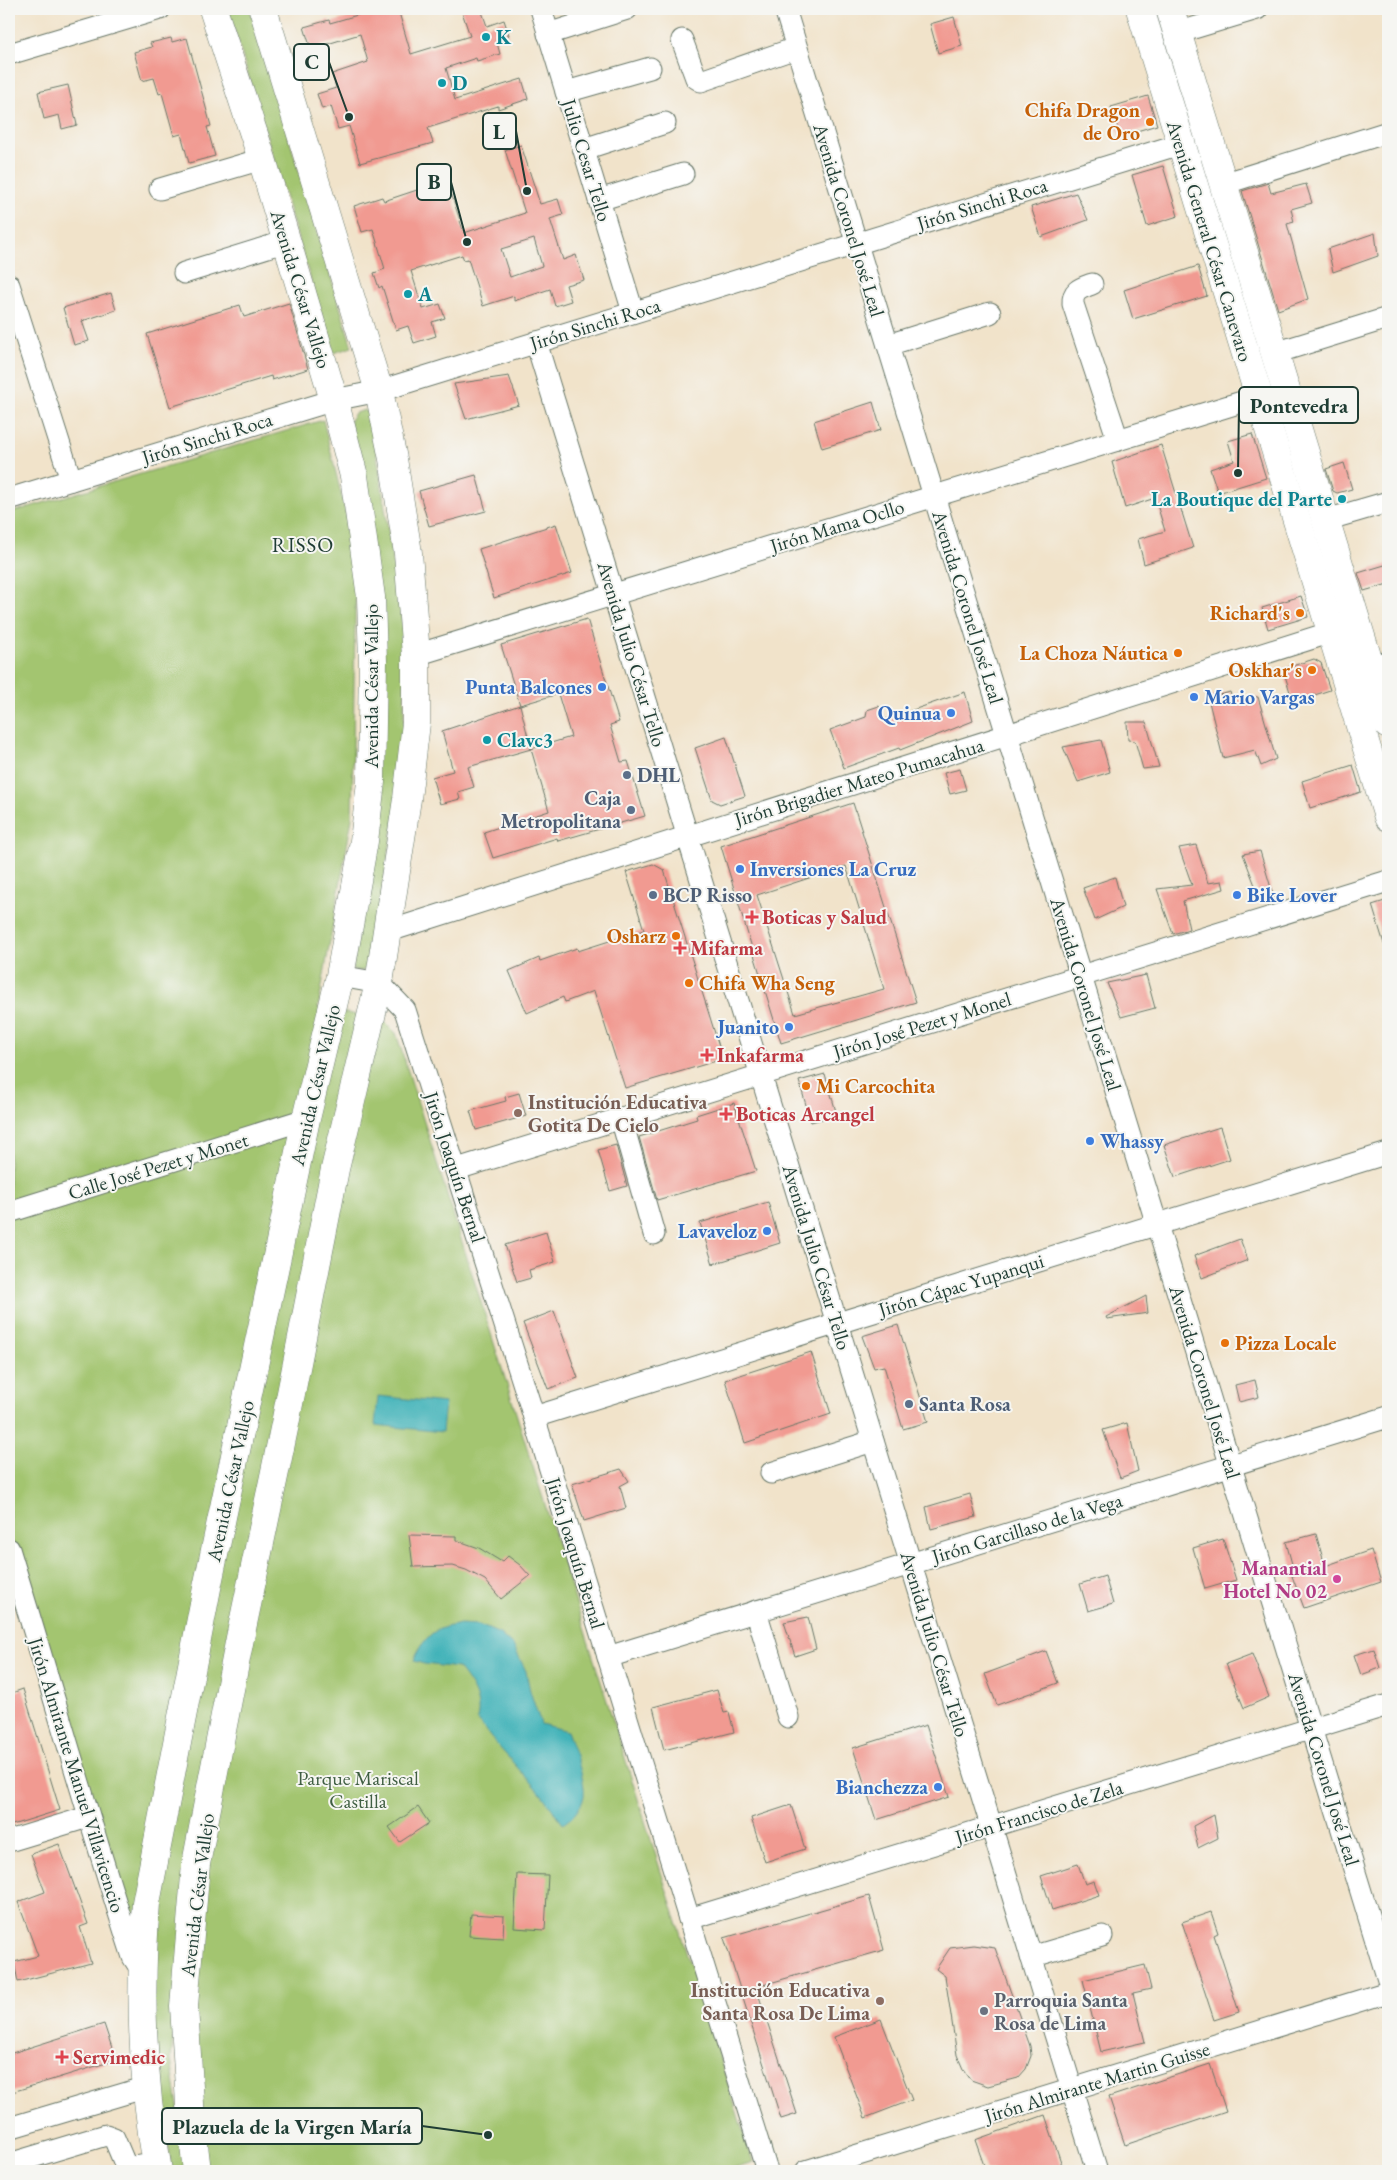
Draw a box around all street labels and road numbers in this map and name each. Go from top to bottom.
street label: Julio Cesar Tello [555,94,618,224]
street label: Avenida General César Canevaro [1161,116,1259,365]
street label: Avenida Coronel José Leal [807,119,891,320]
street label: Jirón Sinchi Roca [912,172,1050,237]
street label: Avenida César Vallejo [264,206,337,372]
street label: Jirón Sinchi Roca [525,292,663,357]
street label: Jirón Sinchi Roca [137,406,275,471]
street label: Jirón Mama Ocllo [765,493,907,559]
street label: Avenida Coronel José Leal [926,506,1010,707]
street label: Avenida Julio César Tello [591,557,673,750]
street label: Avenida César Vallejo [358,604,384,769]
street label: Jirón Brigadier Mateo Pumacahua [729,732,987,833]
street label: Avenida Coronel José Leal [1044,893,1128,1094]
street label: Jirón José Pezet y Monel [828,986,1014,1065]
street label: Avenida César Vallejo [284,1002,346,1169]
street label: Jirón Joaquín Bernal [418,1086,492,1246]
street label: Calle José Pezet y Monet [65,1126,252,1206]
street label: Avenida Julio César Tello [776,1160,858,1353]
street label: Jirón Cápac Yupanqui [873,1247,1047,1323]
street label: Avenida Coronel José Leal [1163,1281,1247,1482]
street label: Avenida César Vallejo [200,1398,260,1565]
street label: Jirón Joaquín Bernal [540,1472,611,1632]
street label: Jirón Garcillaso de la Vega [927,1487,1125,1570]
street label: Avenida Julio César Tello [894,1547,976,1740]
street label: Jirón Almirante Manuel Villavicencio [22,1632,131,1916]
street label: Avenida Coronel José Leal [1282,1668,1366,1869]
street label: Jirón Francisco de Zela [950,1774,1126,1850]
street label: Avenida César Vallejo [174,1812,220,1979]
street label: Jirón Almirante Martin Guisse [979,2035,1213,2129]

